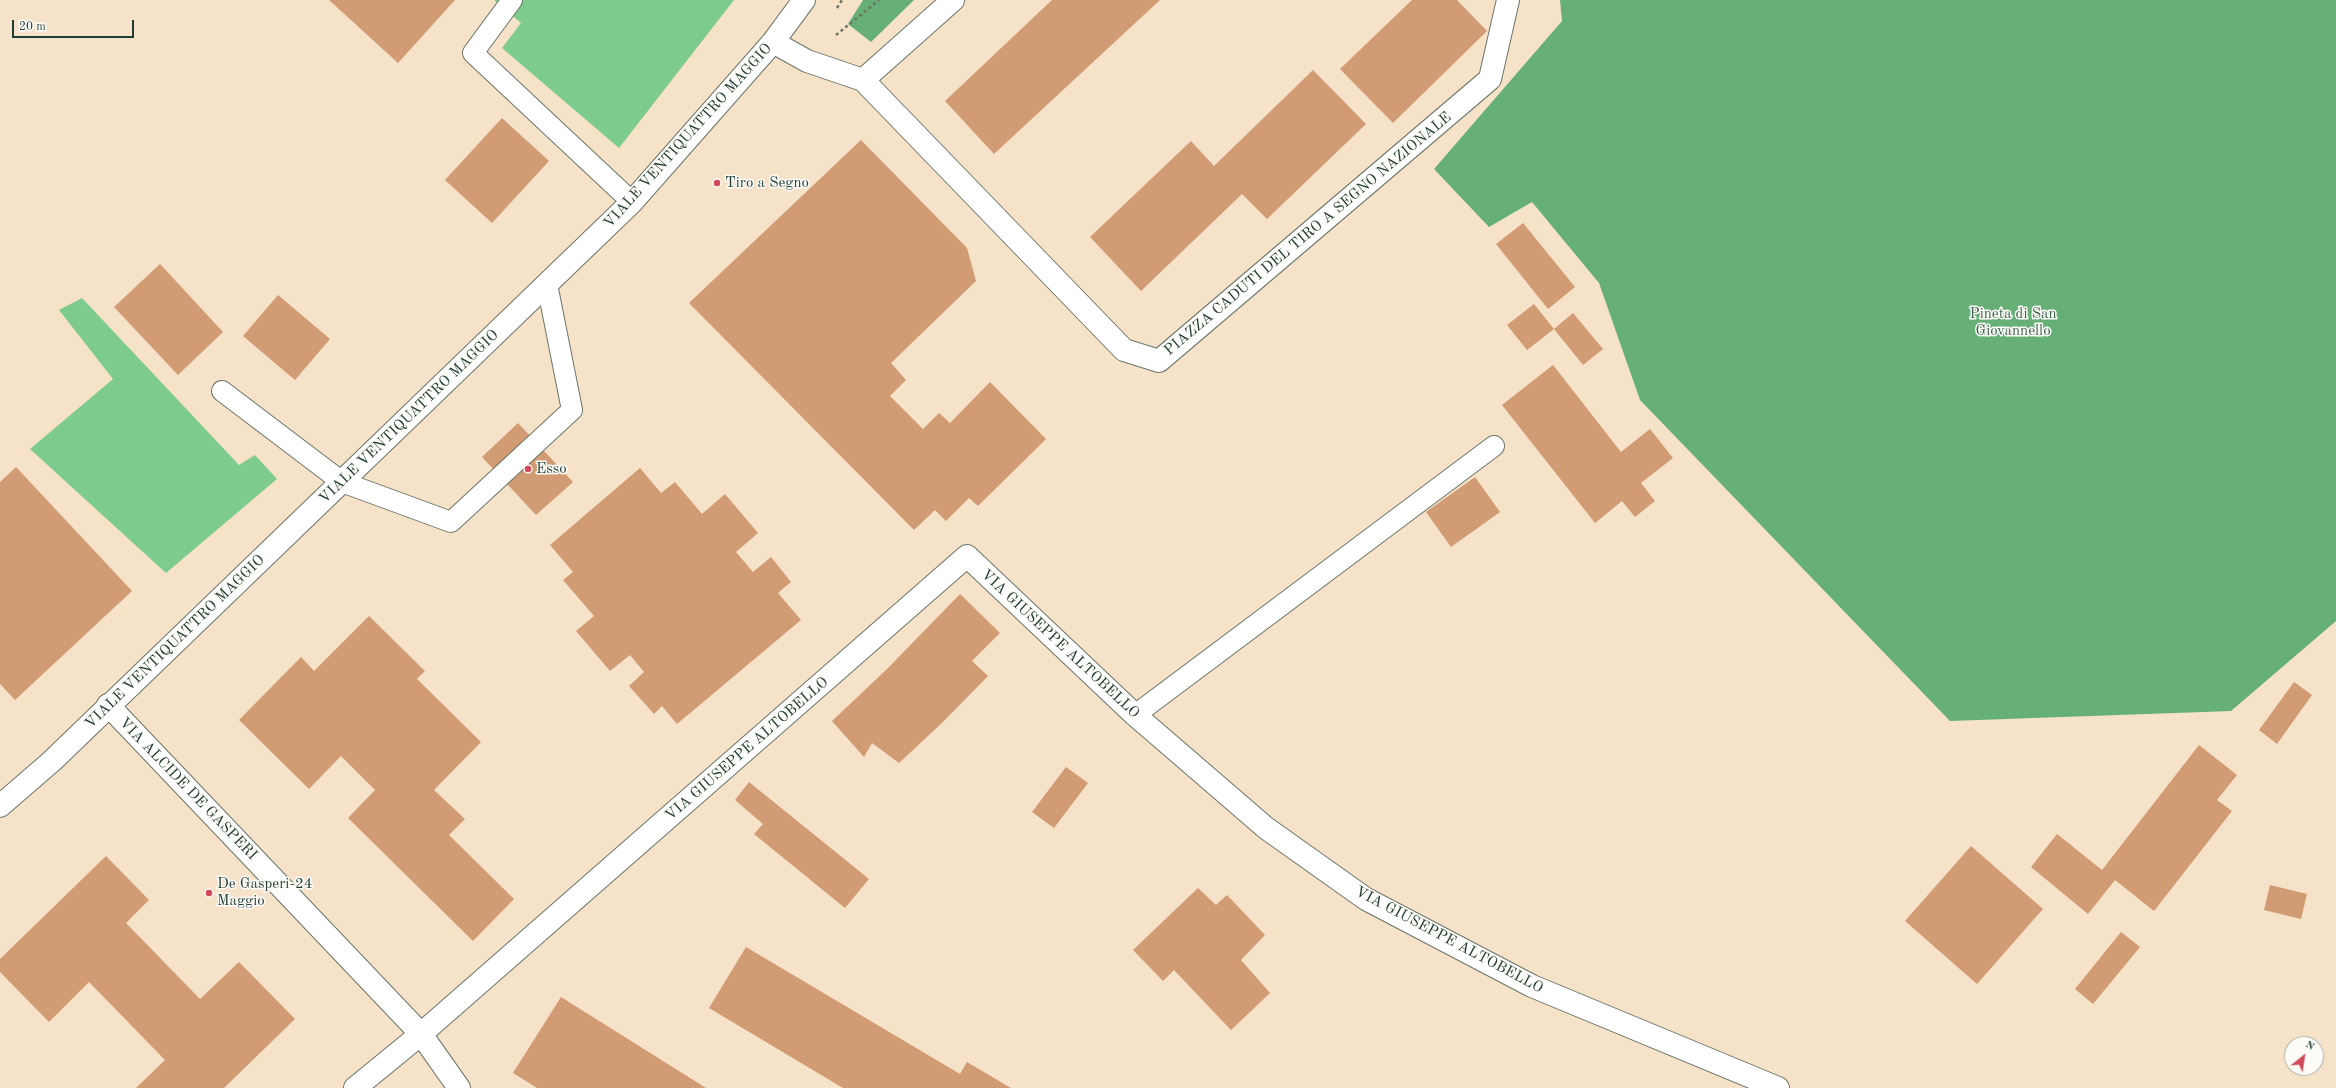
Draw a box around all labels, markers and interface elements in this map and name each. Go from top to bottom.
scale bar [14,12,136,38]
text: 20 m [19,21,46,33]
street label: VIALE VENTIQUATTRO MAGGIO [600,40,776,232]
street label: PIAZZA CADUTI DEL TIRO A SEGNO NAZIONALE [1161,108,1455,360]
place label: Tiro a Segno [725,174,809,192]
marker: Tiro a Segno [712,178,722,188]
park label: Pineta di San Giovannello [1970,305,2056,340]
street label: VIALE VENTIQUATTRO MAGGIO [315,326,503,508]
place label: Esso [536,460,567,478]
marker: Esso [523,464,533,474]
street label: VIALE VENTIQUATTRO MAGGIO [81,551,269,733]
street label: VIA GIUSEPPE ALTOBELLO [977,566,1143,722]
street label: VIA GIUSEPPE ALTOBELLO [662,673,832,825]
street label: VIA ALCIDE DE GASPERI [115,714,261,864]
place label: De Gasperi-24 Maggio [217,875,312,910]
street label: VIA GIUSEPPE ALTOBELLO [1352,883,1546,997]
marker: De Gasperi-24 Maggio [204,888,214,898]
north arrow [2284,1036,2324,1076]
text: N [2303,1039,2316,1053]

